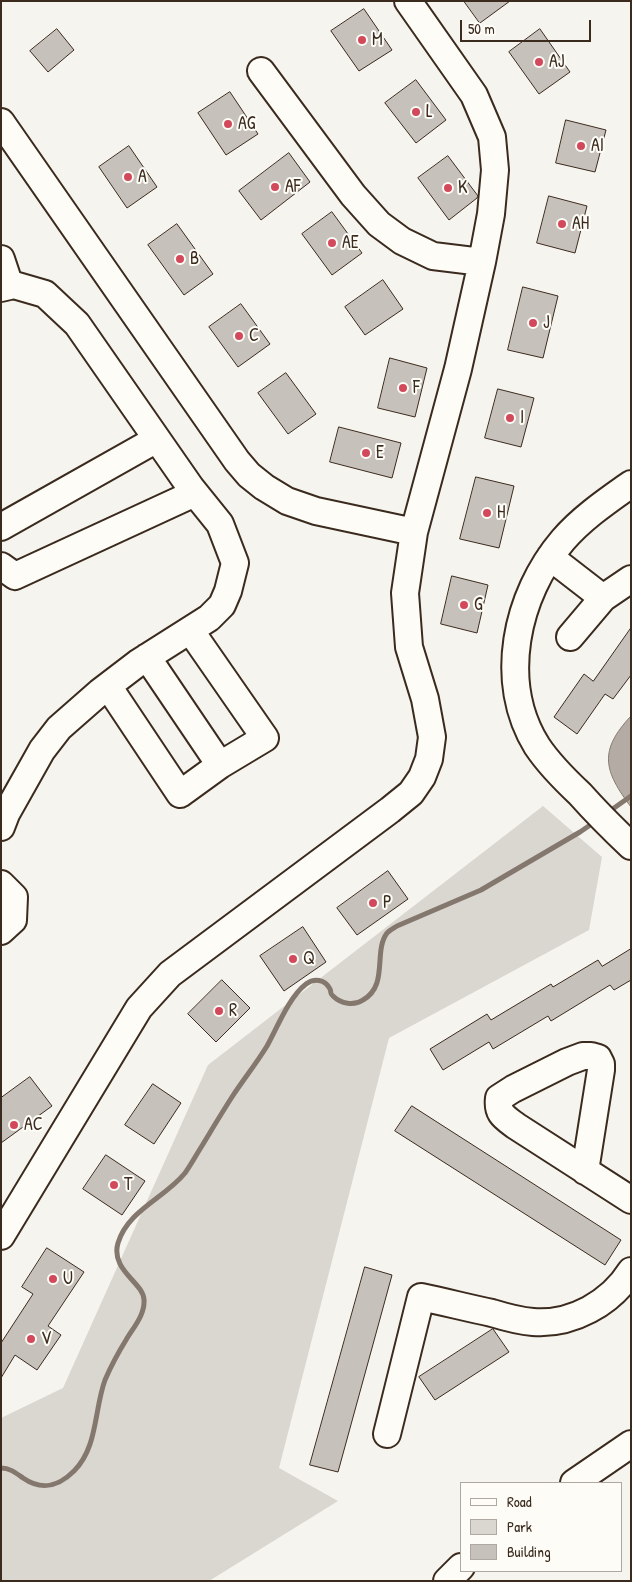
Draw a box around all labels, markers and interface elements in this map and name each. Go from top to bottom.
scale bar [462,10,593,42]
text: 50 m [468,18,495,39]
place label: M [372,29,383,51]
marker: M [356,34,368,46]
place label: AJ [549,51,564,73]
marker: AJ [533,56,545,68]
place label: L [426,101,433,123]
marker: L [410,106,422,118]
place label: AG [238,113,255,135]
marker: AG [222,118,234,130]
place label: AI [591,135,604,157]
marker: AI [575,140,587,152]
place label: A [138,166,147,188]
marker: A [122,171,134,183]
place label: AF [285,176,301,198]
place label: K [458,177,467,199]
marker: AF [269,181,281,193]
marker: K [442,182,454,194]
place label: AH [572,213,589,235]
marker: AH [556,218,568,230]
place label: AE [342,232,359,254]
marker: AE [326,237,338,249]
place label: B [190,248,199,270]
marker: B [174,253,186,265]
place label: J [543,312,550,334]
marker: J [527,317,539,329]
place label: C [249,325,259,347]
marker: C [233,330,245,342]
place label: F [413,377,420,399]
marker: F [397,382,409,394]
place label: I [520,407,524,429]
marker: I [504,412,516,424]
place label: E [376,442,384,464]
marker: E [360,447,372,459]
place label: H [497,502,505,524]
marker: H [481,507,493,519]
place label: G [474,594,483,616]
marker: G [458,599,470,611]
place label: P [383,892,392,914]
marker: P [367,897,379,909]
place label: Q [303,948,315,970]
marker: Q [287,953,299,965]
place label: R [229,1000,237,1022]
marker: R [213,1005,225,1017]
place label: AC [24,1114,43,1136]
marker: AC [8,1119,20,1131]
place label: T [124,1174,132,1196]
marker: T [108,1179,120,1191]
place label: U [63,1268,73,1290]
marker: U [47,1273,59,1285]
place label: V [41,1328,51,1350]
marker: V [25,1333,37,1345]
legend [460,1482,622,1572]
text: Road [507,1491,532,1512]
text: Park [507,1516,532,1537]
text: Building [507,1541,551,1562]

